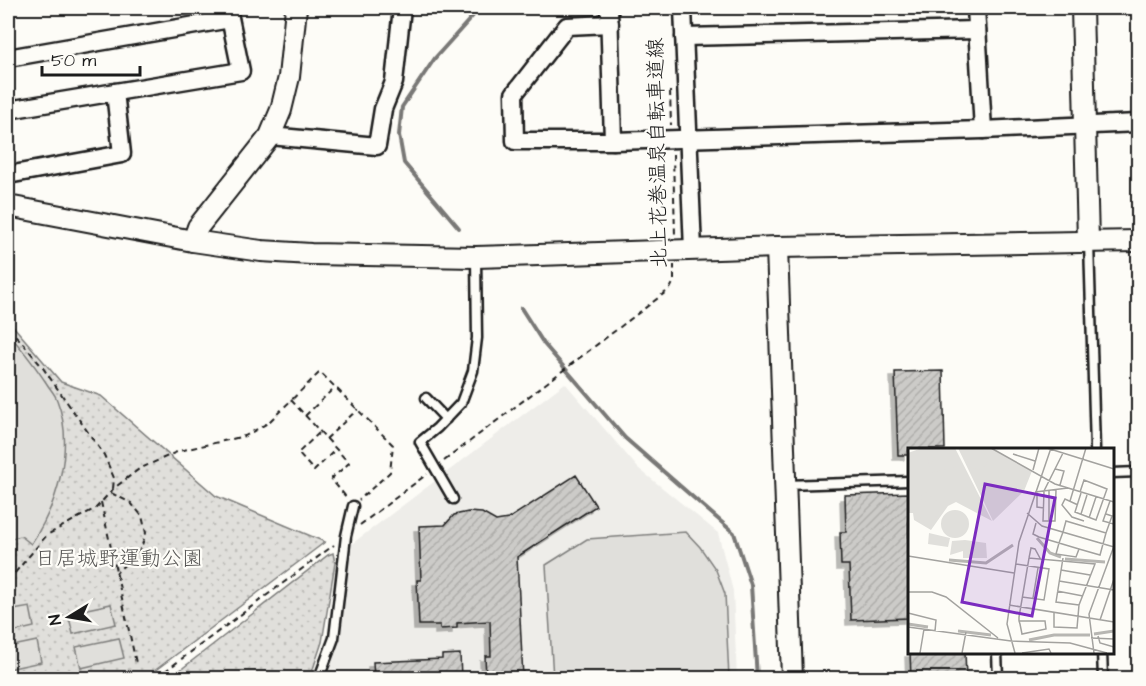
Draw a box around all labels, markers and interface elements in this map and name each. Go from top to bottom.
street label: 北上花巻温泉自転車道線 [641,37,674,269]
scale bar [42,39,140,77]
text: 50 m [51,48,96,73]
inset map [908,448,1113,653]
park label: 日居城野運動公園 [35,544,203,573]
north arrow [39,587,99,647]
text: N [44,613,67,627]

